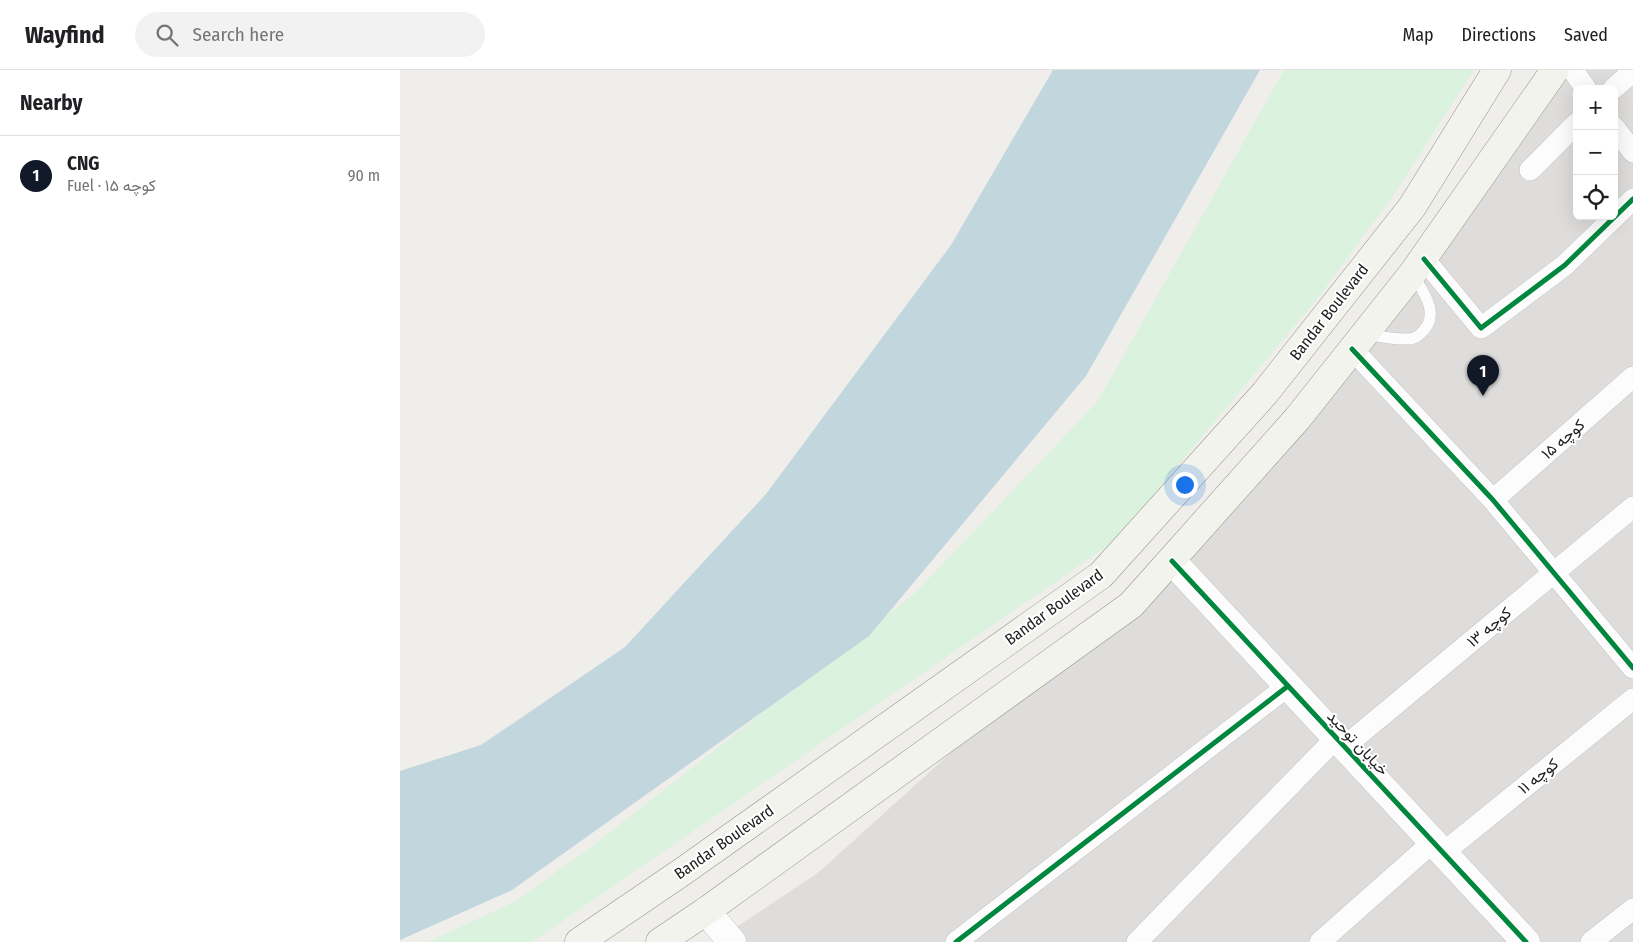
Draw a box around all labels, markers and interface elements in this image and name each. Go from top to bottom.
search box [135,12,485,57]
text: Wayfind [25,21,105,49]
icon: search [153,21,181,49]
text: Search here [193,23,284,46]
text: Map [1402,24,1434,46]
text: Directions [1462,24,1536,46]
text: Saved [1564,24,1608,46]
map controls [1573,85,1618,220]
button: + [1573,85,1618,130]
text: Nearby [20,90,82,116]
button: − [1573,130,1618,175]
text: CNG [67,152,100,175]
text: 1 [33,166,39,185]
text: 90 m [348,166,380,185]
button: locate [1573,175,1618,220]
text: Fuel · کوچه ۱۵ [67,176,156,195]
street label: Bandar Boulevard [1286,260,1372,364]
pin: 1 [1467,355,1499,396]
street label: کوچه ۱۵ [1537,415,1590,464]
your location [1172,472,1198,498]
street label: Bandar Boulevard [1001,565,1107,649]
street label: کوچه ۱۳ [1463,603,1516,653]
street label: خیابان توحید [1323,707,1393,780]
street label: کوچه ۱۱ [1514,754,1563,799]
street label: Bandar Boulevard [671,801,777,883]

